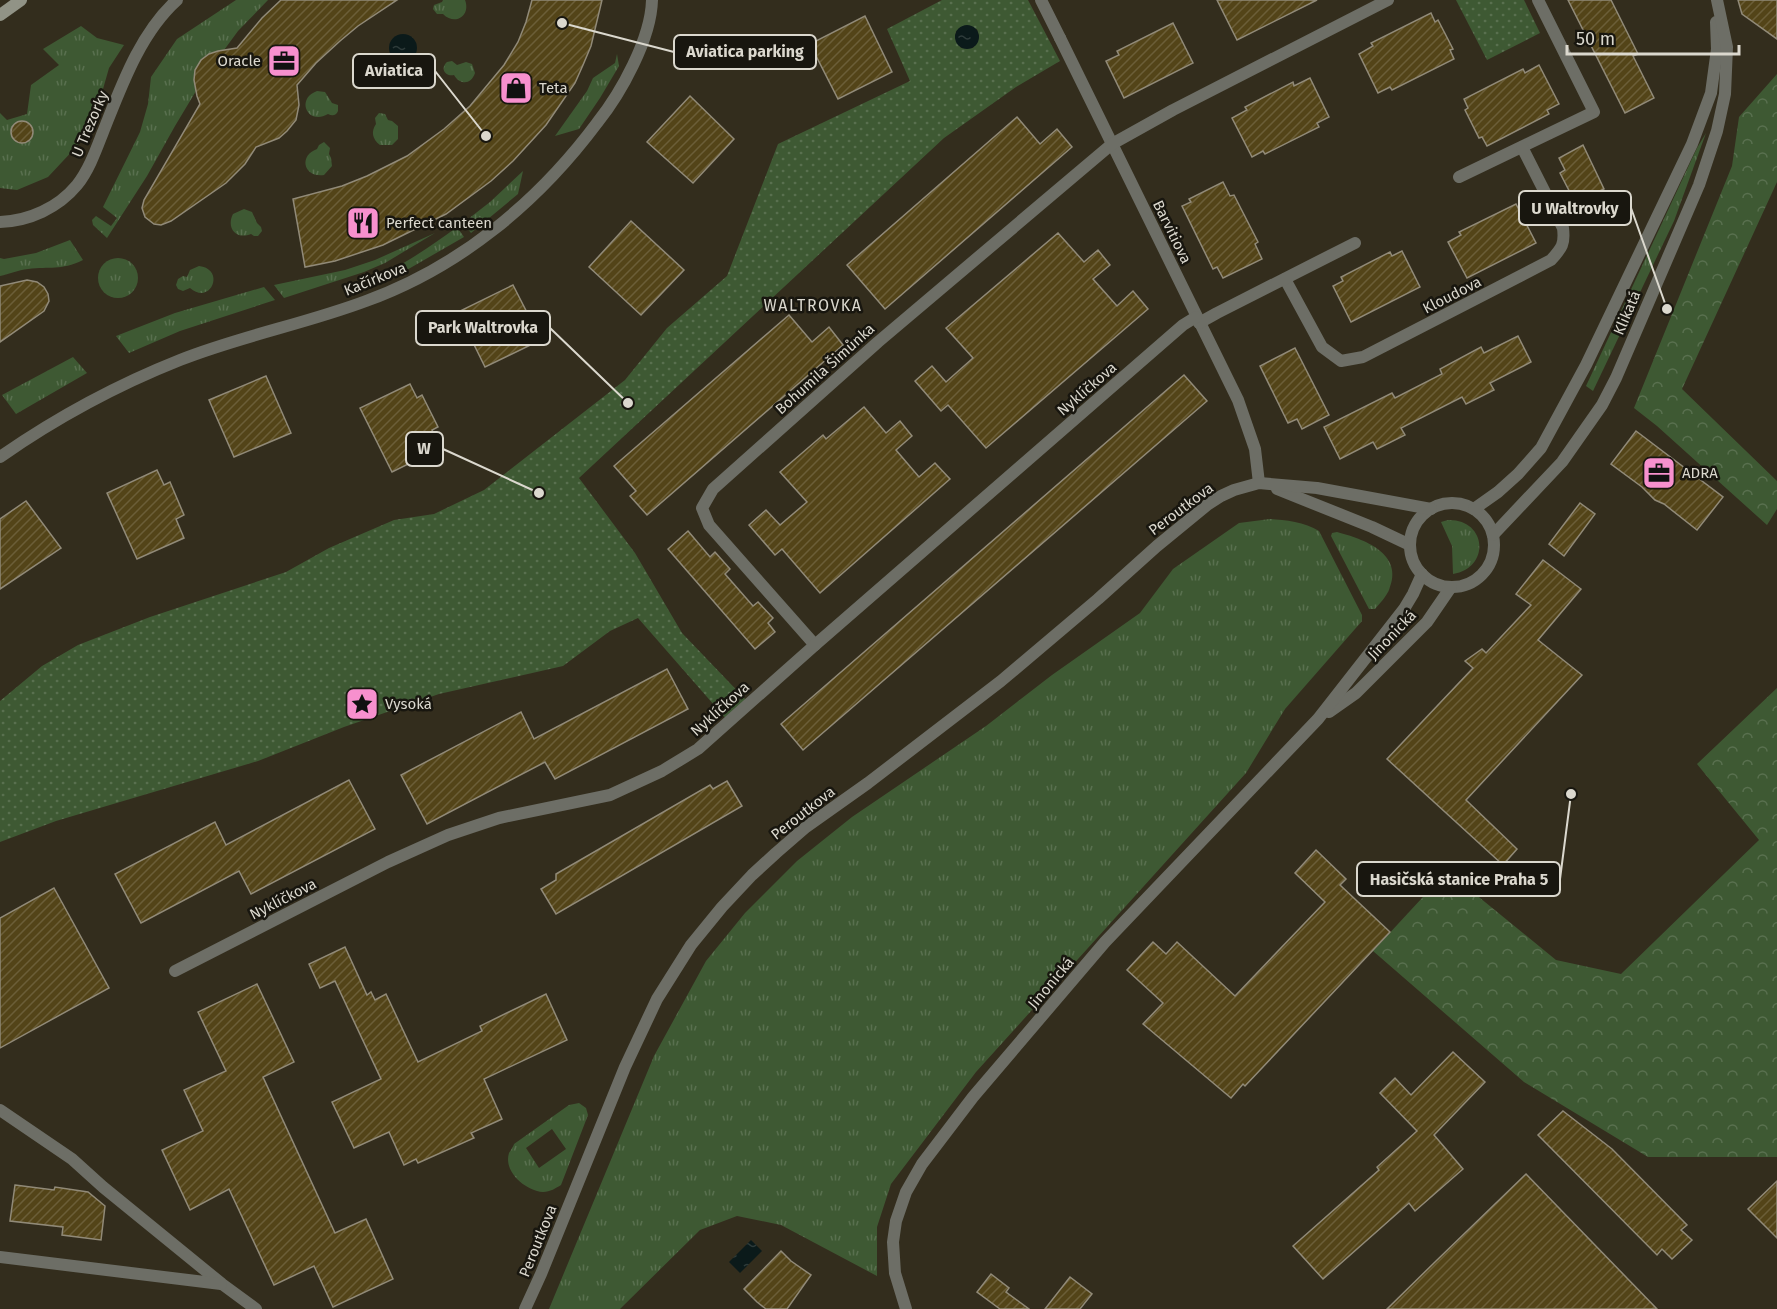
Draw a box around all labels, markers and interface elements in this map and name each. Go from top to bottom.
scale bar [1567,18,1740,56]
text: 50 m [1576,28,1615,50]
callout: Aviatica parking [674,35,816,69]
text: Aviatica parking [685,42,804,61]
office icon: Oracle [266,43,302,79]
place label: Oracle [218,52,261,70]
callout: Aviatica [353,54,435,88]
text: Aviatica [364,61,423,80]
shop icon: Teta [498,70,534,106]
place label: Teta [539,79,568,97]
street label: U Trezorky [68,87,112,160]
callout: U Waltrovky [1519,191,1631,225]
street label: Barvitiova [1149,197,1195,267]
text: U Waltrovky [1531,199,1619,218]
restaurant icon: Perfect canteen [345,205,381,241]
place label: Perfect canteen [386,214,492,232]
street label: Kačírkova [341,258,409,300]
street label: Kloudova [1420,273,1484,317]
street label: Klikatá [1610,288,1644,338]
district label: WALTROVKA [764,296,862,315]
callout: Park Waltrovka [416,311,550,345]
text: Park Waltrovka [428,318,538,337]
street label: Bohumila Šimůnka [772,320,878,418]
street label: Nyklíčkova [1054,358,1120,420]
callout: W [406,432,443,466]
text: W [417,439,431,458]
office icon: ADRA [1641,455,1677,491]
place label: ADRA [1682,464,1718,482]
street label: Peroutkova [1145,479,1217,539]
street label: Jinonická [1364,606,1420,664]
street label: Nyklíčkova [687,678,753,740]
place icon: Vysoká [344,686,380,722]
place label: Vysoká [385,695,432,713]
street label: Peroutkova [767,782,839,844]
callout: Hasičská stanice Praha 5 [1357,862,1560,896]
text: Hasičská stanice Praha 5 [1370,870,1549,889]
street label: Nyklíčkova [247,874,319,924]
street label: Jinonická [1024,953,1078,1013]
street label: Peroutkova [515,1202,561,1280]

